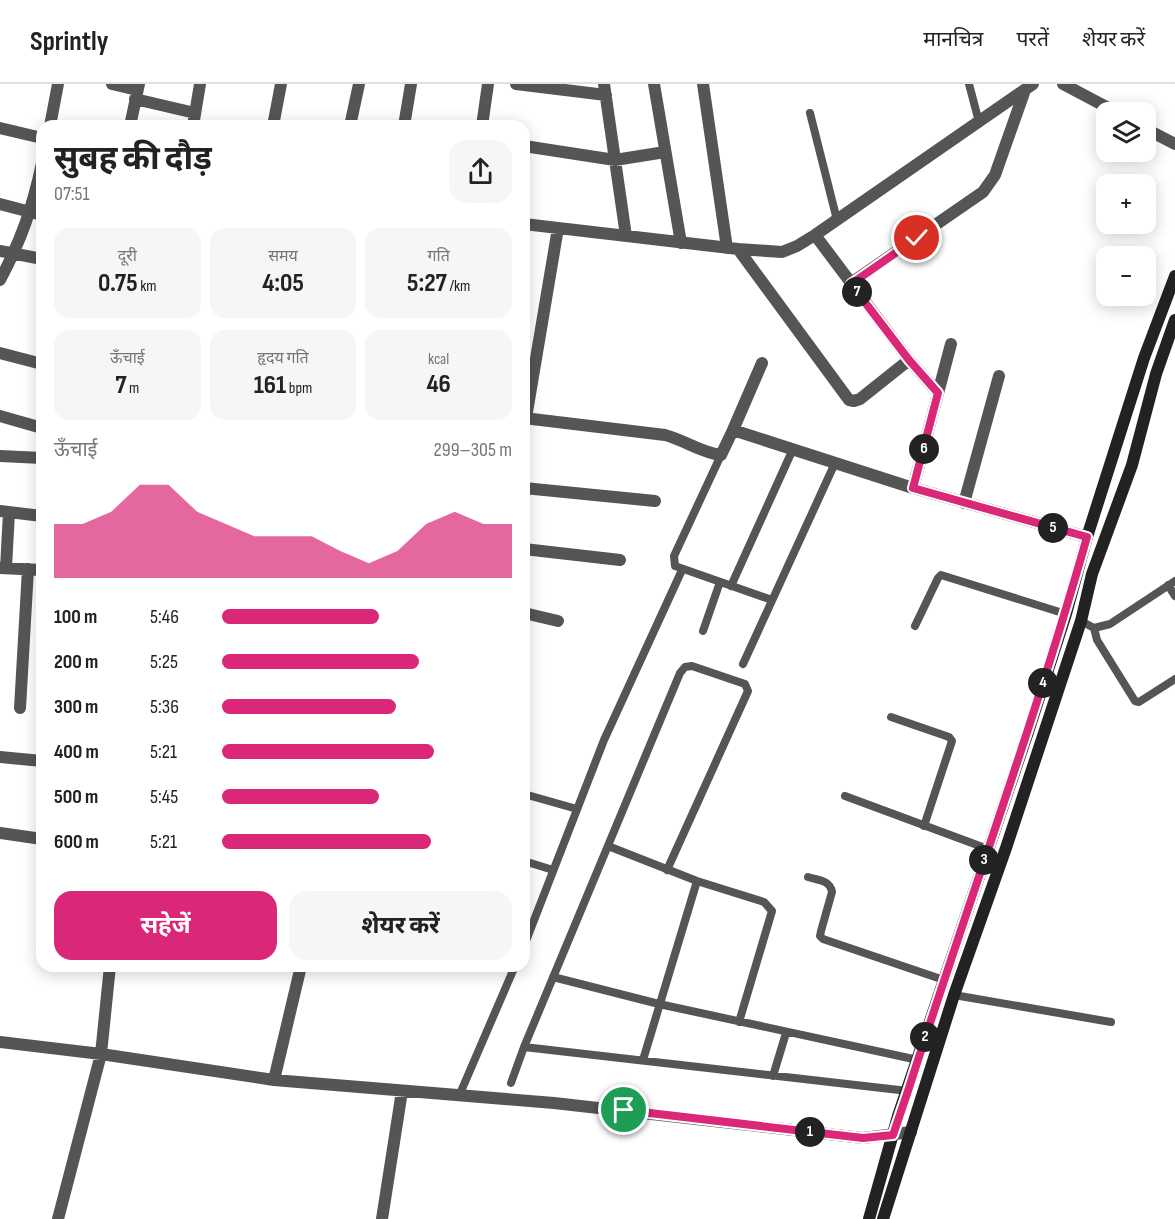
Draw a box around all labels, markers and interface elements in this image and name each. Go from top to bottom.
text: Sprintly [30,25,108,58]
text: मानचित्र [923,27,983,52]
text: परतें [1016,27,1049,52]
text: शेयर करें [1082,27,1145,52]
map controls [1096,102,1156,306]
button: layers [1096,102,1156,162]
text: सुबह की दौड़ [54,139,212,179]
button: share [449,140,512,203]
button: + [1096,174,1156,234]
text: 07:51 [54,182,90,206]
pin [891,212,942,263]
icon: check [900,221,933,254]
button: − [1096,246,1156,306]
text: दूरी [118,247,137,266]
text: समय [268,247,298,266]
text: गति [428,247,450,266]
text: 0.75 [98,268,138,299]
text: 4:05 [262,268,304,299]
text: 5:27 [407,268,447,299]
text: km [138,277,157,296]
text: /km [447,277,470,296]
pin: 7 [842,277,872,307]
text: 7 [854,282,860,301]
text: ऊँचाई [110,349,145,368]
text: हृदय गति [257,349,309,368]
text: kcal [428,350,449,369]
text: 46 [426,369,451,400]
text: 7 [115,370,127,401]
text: 161 [254,370,286,401]
text: m [127,379,139,398]
text: bpm [286,379,312,398]
pin: 6 [909,434,939,464]
text: ऊँचाई [54,438,97,462]
text: 299–305 m [434,438,512,462]
text: 6 [920,439,928,458]
pin: 5 [1038,513,1068,543]
text: 5 [1049,518,1057,537]
text: 100 m [54,605,97,629]
text: 5:46 [150,605,179,629]
text: 200 m [54,650,98,674]
text: 5:25 [150,650,178,674]
pin: 4 [1028,668,1058,698]
text: 4 [1039,673,1047,692]
text: 300 m [54,695,98,719]
text: 5:36 [150,695,179,719]
text: 400 m [54,740,99,764]
text: 5:21 [150,740,177,764]
text: 500 m [54,785,98,809]
text: 5:45 [150,785,178,809]
text: 600 m [54,830,99,854]
text: 5:21 [150,830,177,854]
pin: 3 [969,845,999,875]
text: 3 [980,850,988,869]
button: सहेजें [54,891,277,960]
button: शेयर करें [289,891,512,960]
pin: 2 [910,1022,940,1052]
text: 2 [921,1027,929,1046]
pin [598,1084,649,1135]
icon: arrive [607,1093,640,1126]
pin: 1 [795,1117,825,1147]
text: 1 [807,1122,813,1141]

